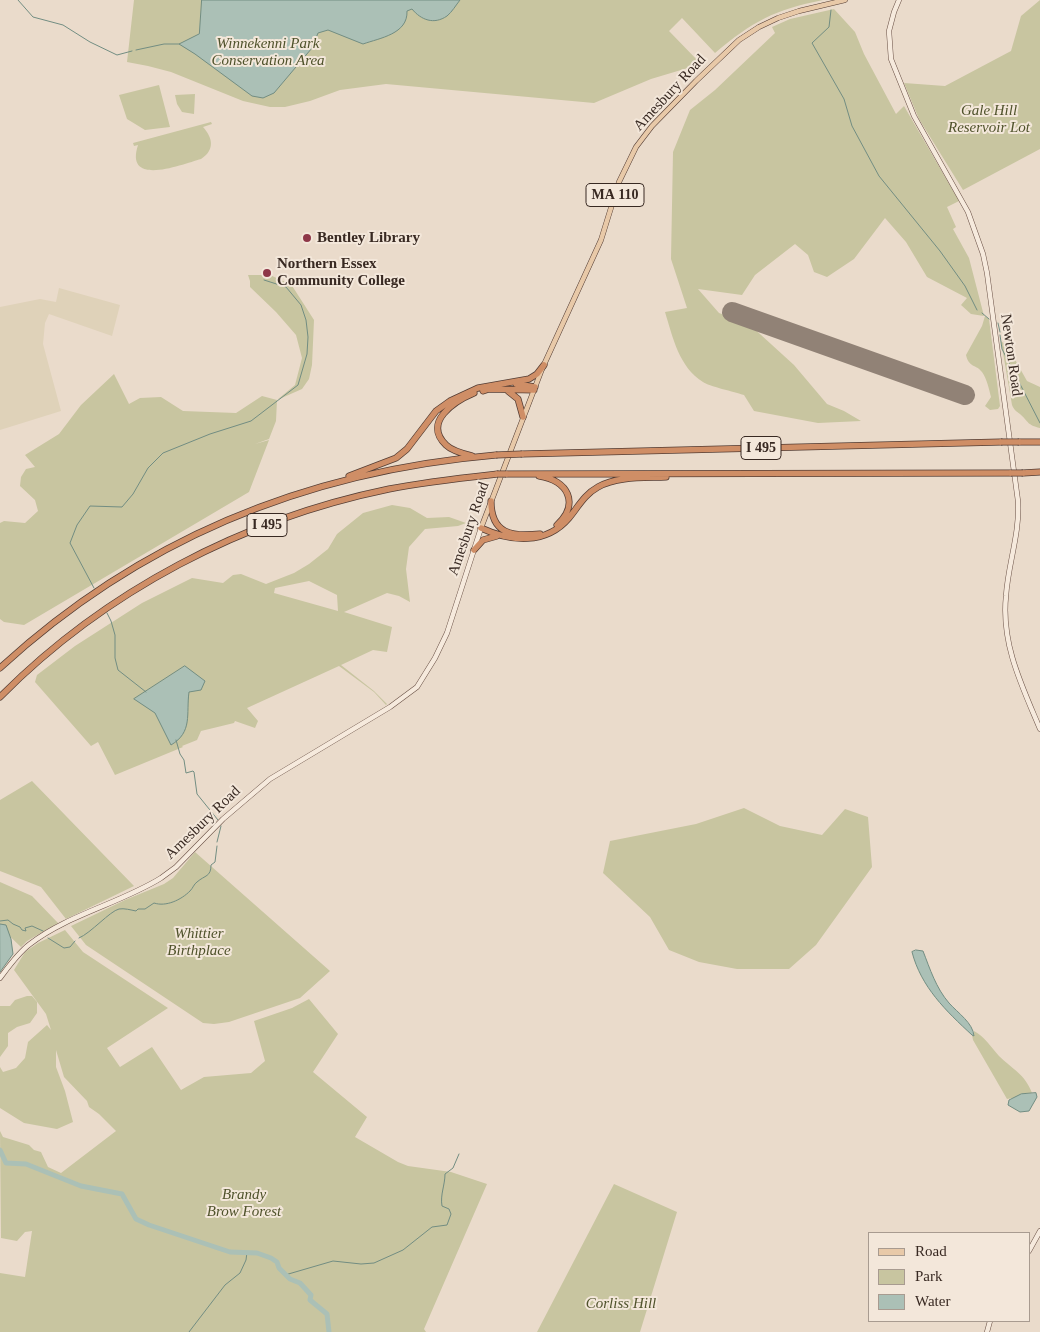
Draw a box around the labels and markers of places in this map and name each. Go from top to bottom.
place label: Bentley Library [317,229,420,247]
marker: Bentley Library [301,232,313,244]
place label: Northern Essex Community College [277,255,405,290]
marker: Northern Essex Community College [261,267,273,279]

